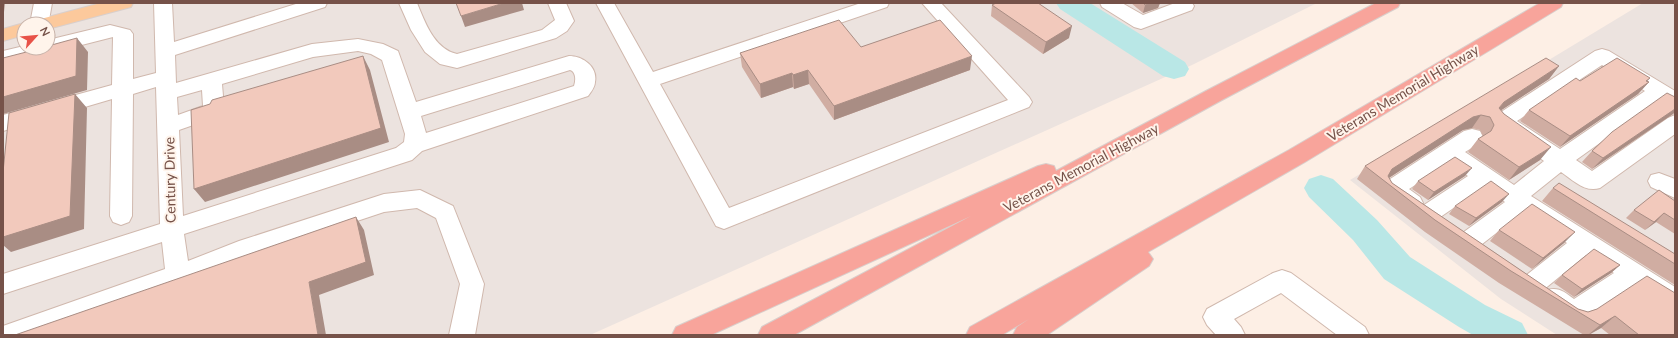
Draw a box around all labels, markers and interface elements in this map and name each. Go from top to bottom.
north arrow [16,16,56,56]
text: N [38,25,53,38]
street label: Veterans Memorial Highway [1324,40,1482,145]
street label: Veterans Memorial Highway [1000,119,1162,216]
street label: Century Drive [160,137,179,223]

